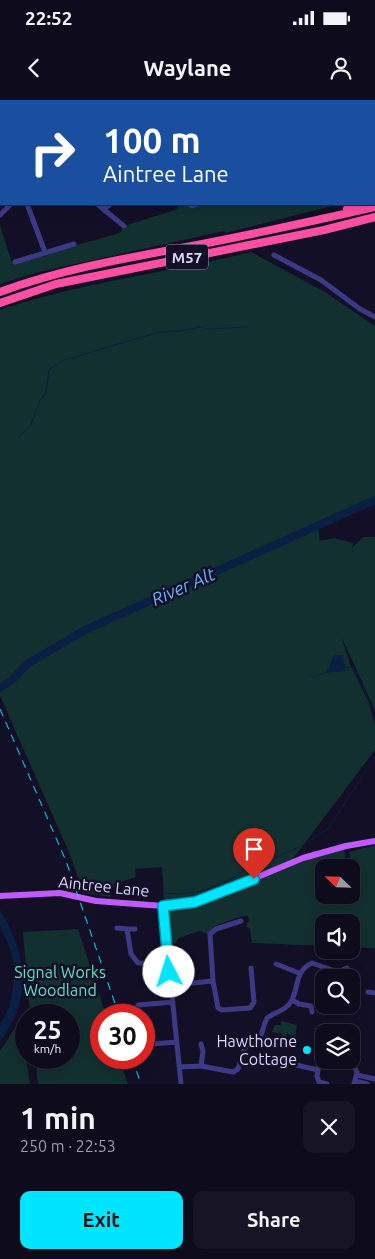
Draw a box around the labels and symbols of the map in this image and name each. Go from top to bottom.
road number: M57 [166,244,208,270]
water label: River Alt [148,563,219,609]
pin [233,828,275,879]
north arrow [315,859,360,904]
street label: Aintree Lane [58,872,150,900]
position arrow [142,945,194,997]
park label: Signal Works Woodland [14,963,106,999]
speed limit sign: 30 [90,1004,155,1069]
place label: Hawthorne Cottage [216,1032,297,1068]
marker: Hawthorne Cottage [301,1044,313,1056]

